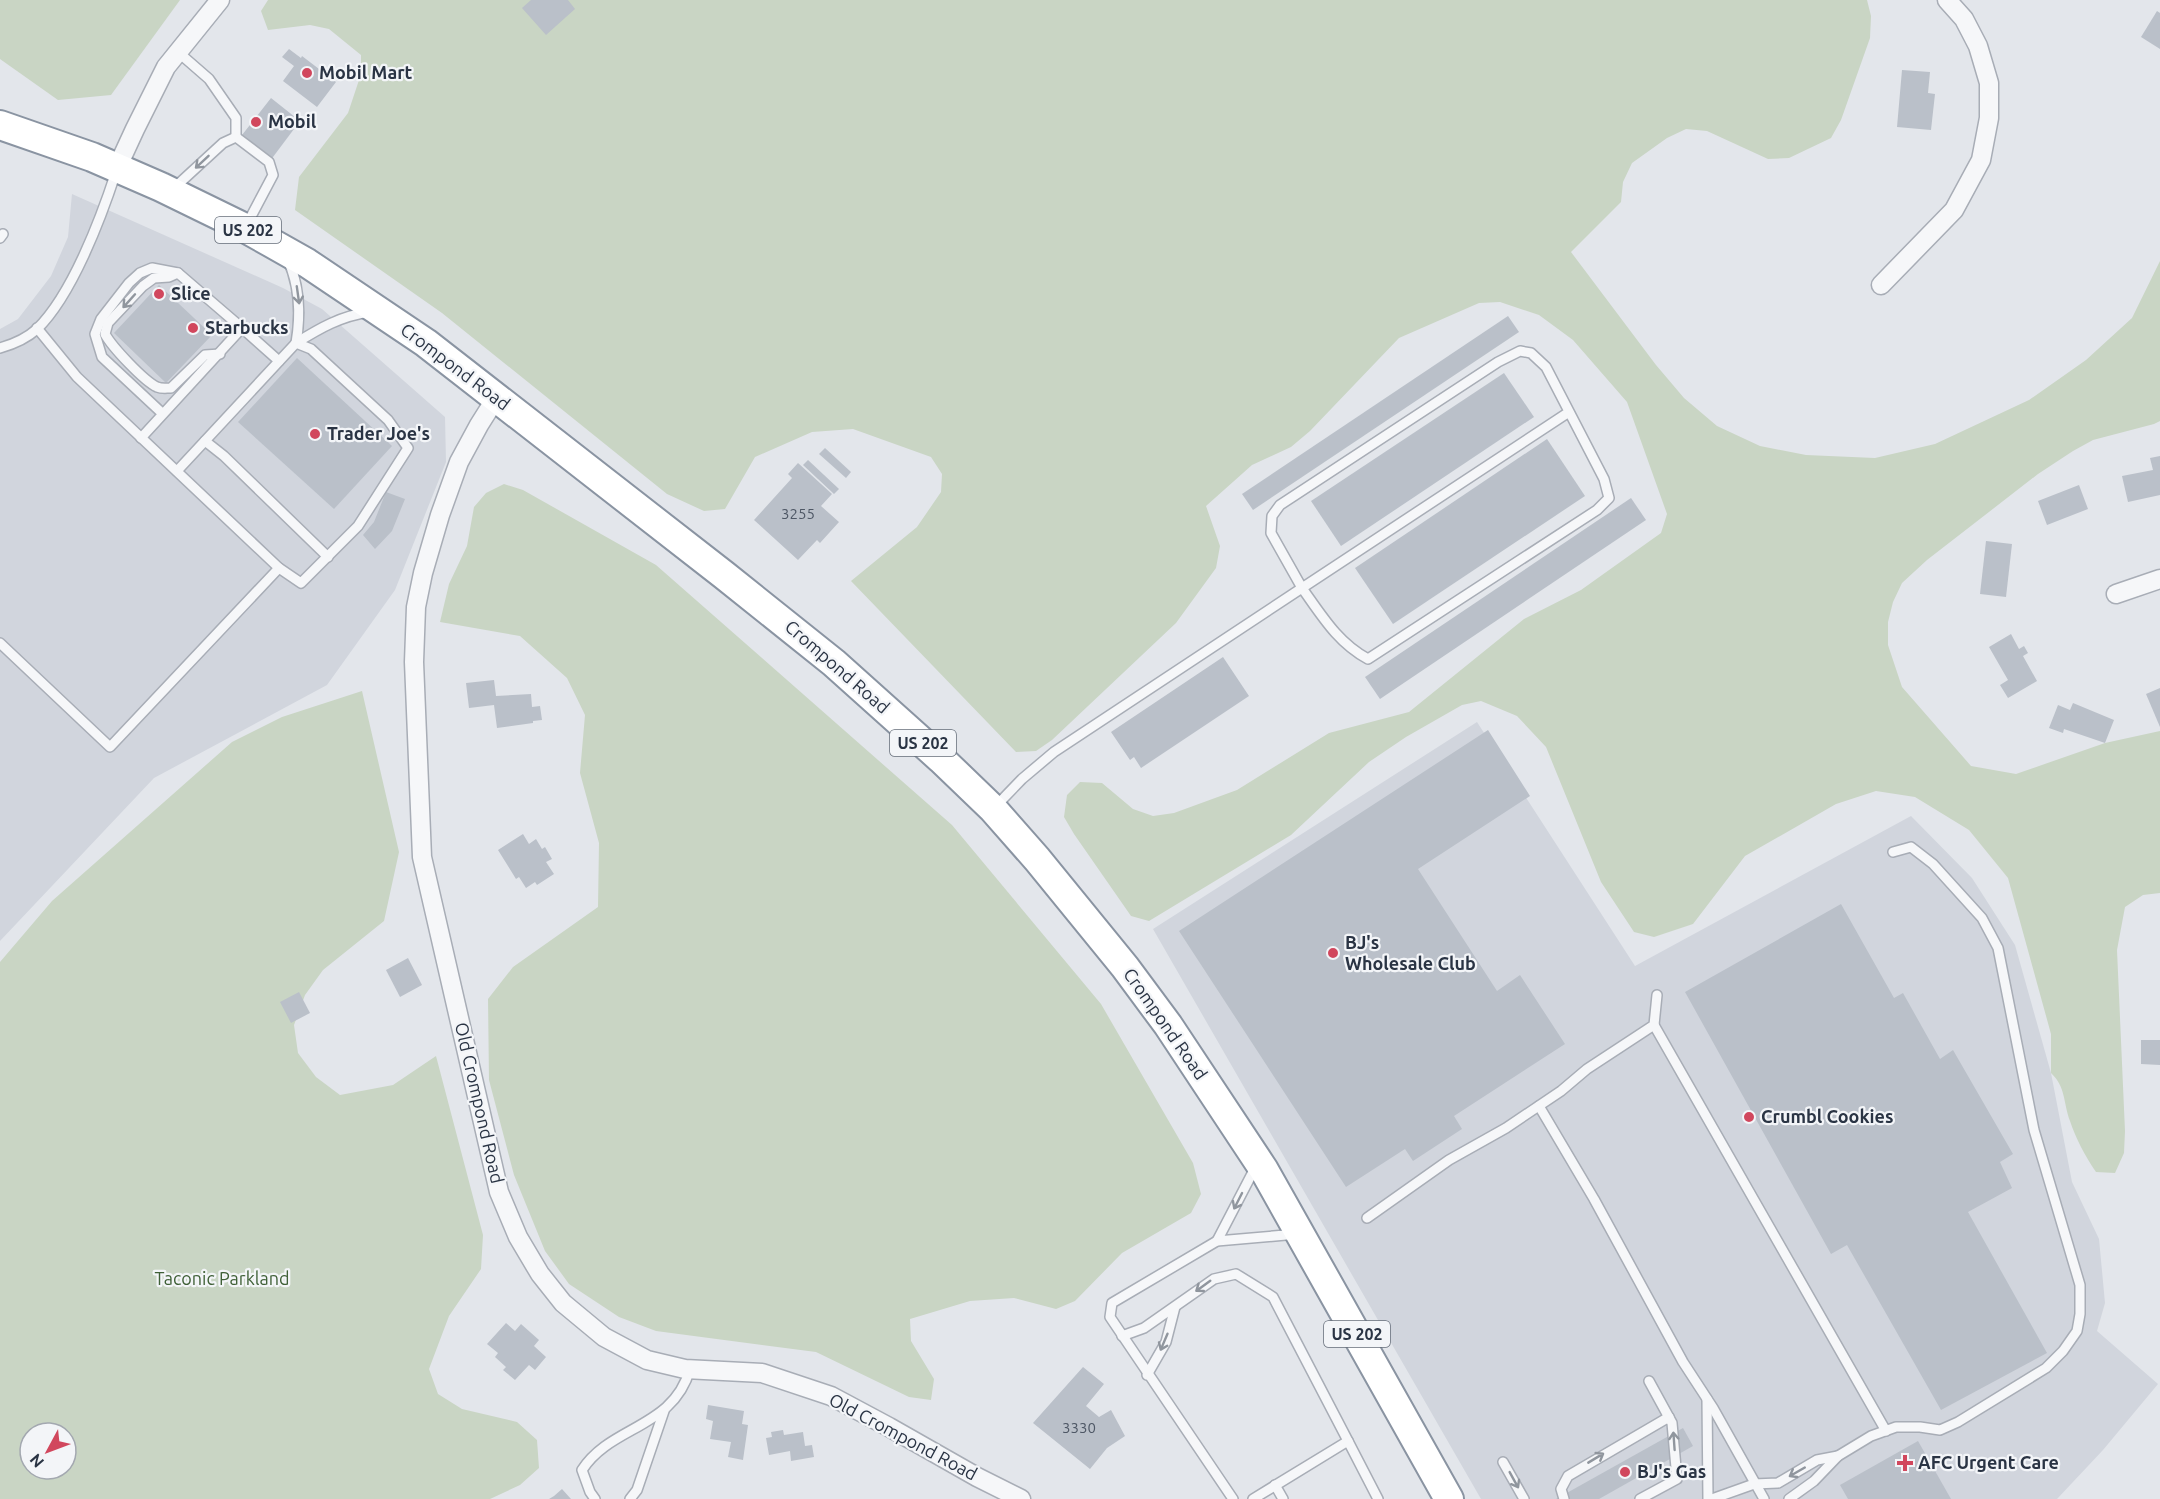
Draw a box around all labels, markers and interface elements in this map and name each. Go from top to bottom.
place label: Mobil Mart [319,62,413,82]
marker: Mobil Mart [300,66,314,80]
place label: Mobil [268,111,317,131]
marker: Mobil [249,115,263,129]
one-way arrow [195,155,210,169]
road number: US 202 [215,217,281,243]
place label: Slice [171,283,211,303]
one-way arrow [292,284,303,304]
marker: Slice [152,287,166,301]
one-way arrow [122,294,136,309]
place label: Starbucks [205,317,289,337]
street label: Crompond Road [397,319,514,414]
marker: Starbucks [186,321,200,335]
place label: Trader Joe's [327,423,430,443]
marker: Trader Joe's [308,427,322,441]
house number: 3255 [781,505,815,522]
street label: Crompond Road [782,616,894,717]
road number: US 202 [890,730,956,756]
place label: BJ's Wholesale Club [1345,932,1476,973]
marker: BJ's Wholesale Club [1326,946,1340,960]
street label: Crompond Road [1120,964,1212,1083]
street label: Old Crompond Road [452,1020,508,1185]
place label: Crumbl Cookies [1761,1106,1893,1126]
marker: Crumbl Cookies [1742,1110,1756,1124]
one-way arrow [1232,1192,1243,1210]
park label: Taconic Parkland [154,1268,290,1288]
one-way arrow [1196,1280,1212,1293]
road number: US 202 [1324,1321,1390,1347]
one-way arrow [1158,1332,1169,1351]
street label: Old Crompond Road [826,1389,981,1484]
house number: 3330 [1062,1419,1096,1436]
north arrow [18,1421,78,1481]
one-way arrow [1668,1432,1679,1451]
text: N [26,1450,47,1471]
one-way arrow [1587,1452,1604,1464]
place label: AFC Urgent Care [1918,1452,2059,1472]
marker: AFC Urgent Care [1896,1454,1914,1472]
place label: BJ's Gas [1637,1461,1706,1481]
marker: BJ's Gas [1618,1465,1632,1479]
one-way arrow [1788,1467,1806,1478]
one-way arrow [1509,1471,1520,1489]

